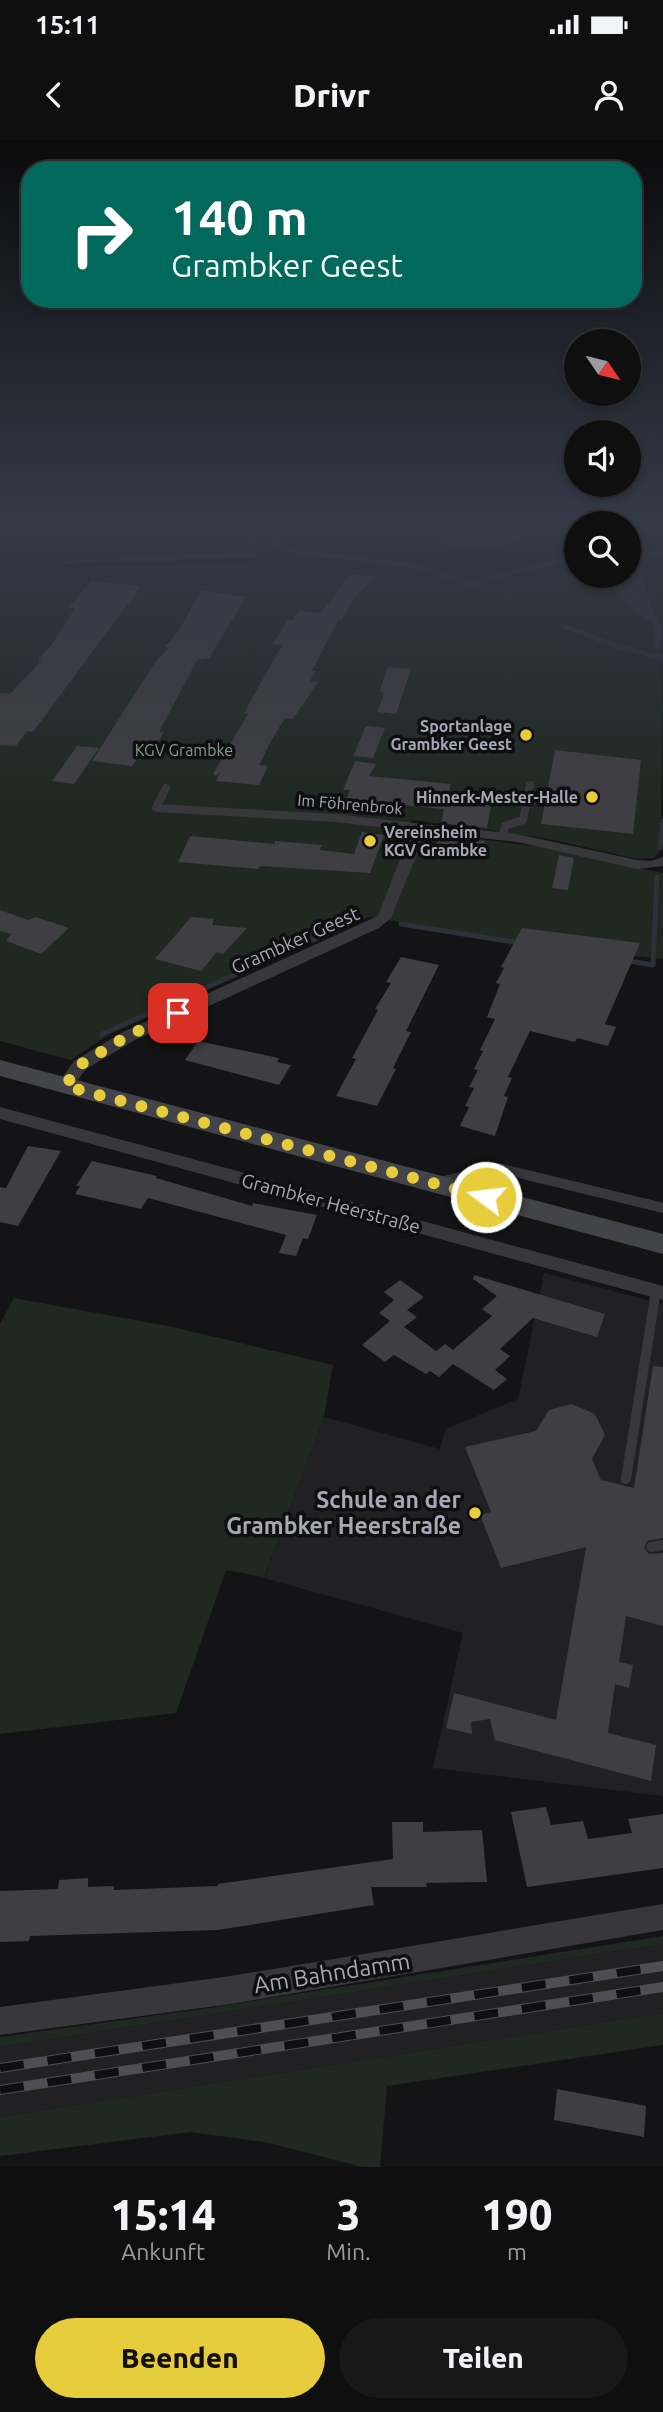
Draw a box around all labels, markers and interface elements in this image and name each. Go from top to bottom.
text: 15:11 [35,10,100,39]
icon: back [35,76,73,114]
icon: person [590,76,628,114]
text: Drivr [293,77,370,113]
icon: right [56,189,147,280]
text: 140 m [171,189,308,244]
text: Grambker Geest [171,247,403,283]
north arrow [564,329,640,406]
map controls [564,329,641,588]
button: sound [564,420,641,497]
button: search [564,511,641,588]
place label: Sportanlage Grambker Geest [390,717,512,753]
marker: Sportanlage Grambker Geest [518,727,534,743]
park label: KGV Grambke [135,741,233,759]
place label: Hinnerk-Mester-Halle [416,788,578,806]
marker: Hinnerk-Mester-Halle [584,789,600,805]
street label: Im Föhrenbrok [297,790,403,818]
place label: Vereinsheim KGV Grambke [384,823,487,859]
marker: Vereinsheim KGV Grambke [362,833,378,849]
street label: Grambker Geest [228,902,363,978]
pin [148,983,208,1043]
icon: arrive [159,994,197,1032]
position arrow [449,1160,523,1234]
street label: Grambker Heerstraße [239,1169,423,1237]
place label: Schule an der Grambker Heerstraße [226,1487,462,1538]
marker: Schule an der Grambker Heerstraße [467,1505,483,1521]
street label: Am Bahndamm [252,1948,412,1997]
text: 15:14 [111,2191,216,2238]
text: 3 [337,2191,360,2238]
text: 190 [481,2191,552,2238]
text: Ankunft [121,2239,205,2264]
text: Min. [326,2239,371,2264]
text: m [507,2239,527,2264]
button: Beenden [35,2318,325,2398]
button: Teilen [339,2318,628,2398]

